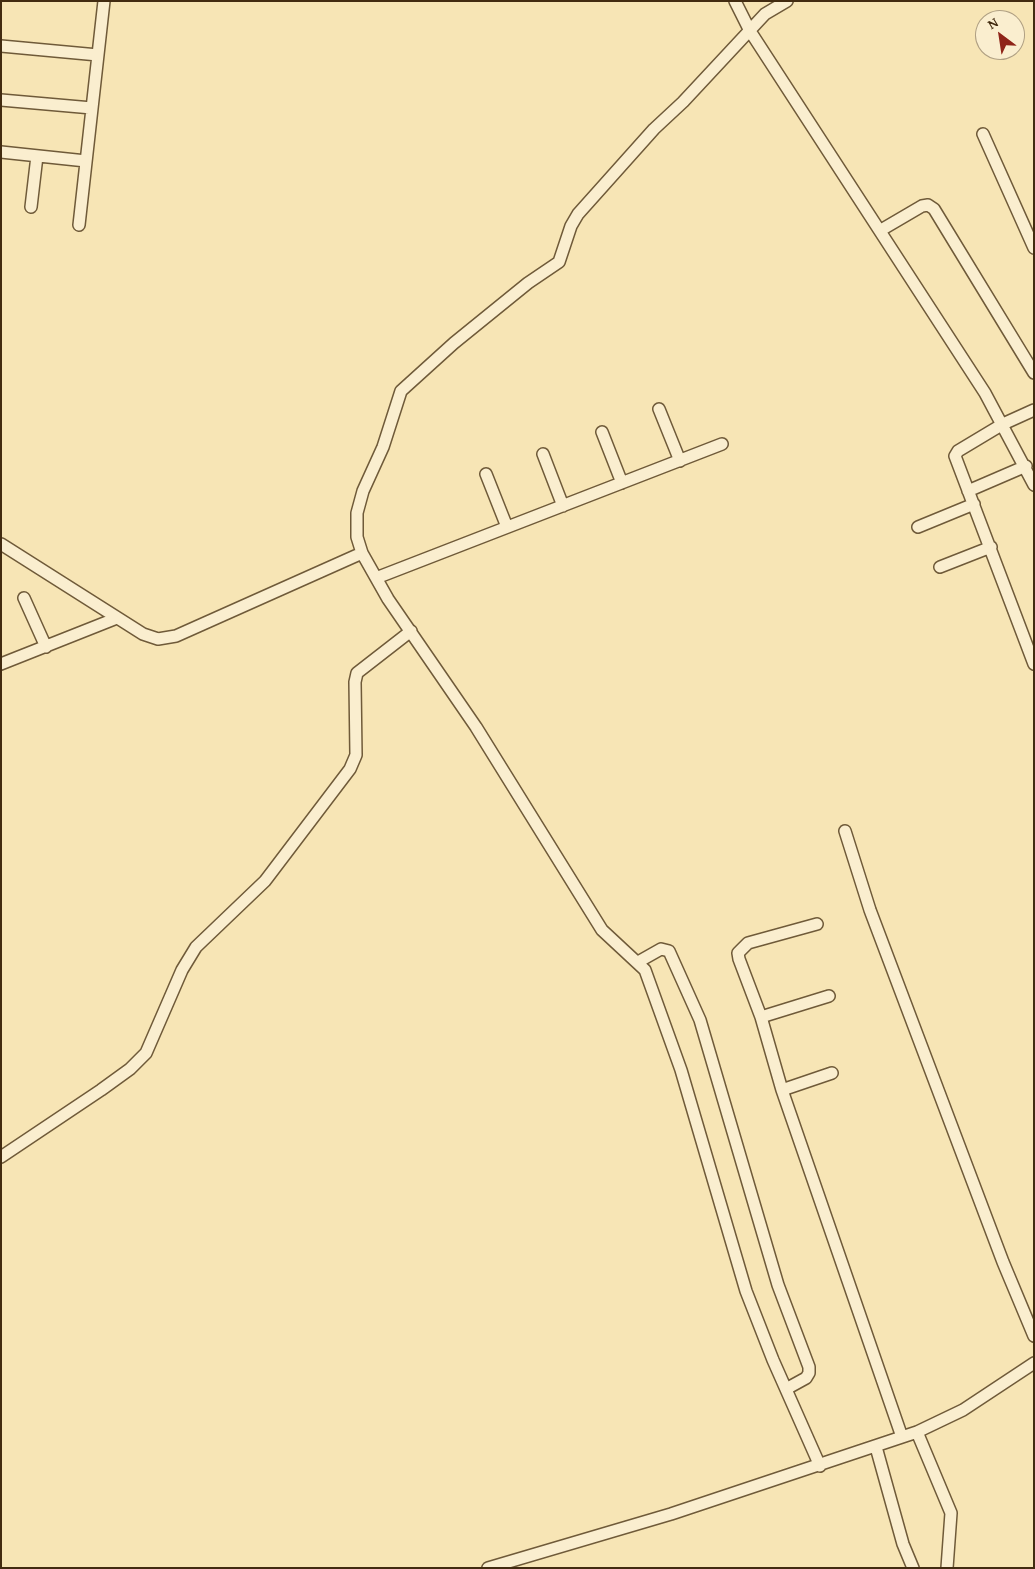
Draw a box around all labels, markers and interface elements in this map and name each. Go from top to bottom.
north arrow [975,10,1025,60]
text: N [984,12,1002,34]

